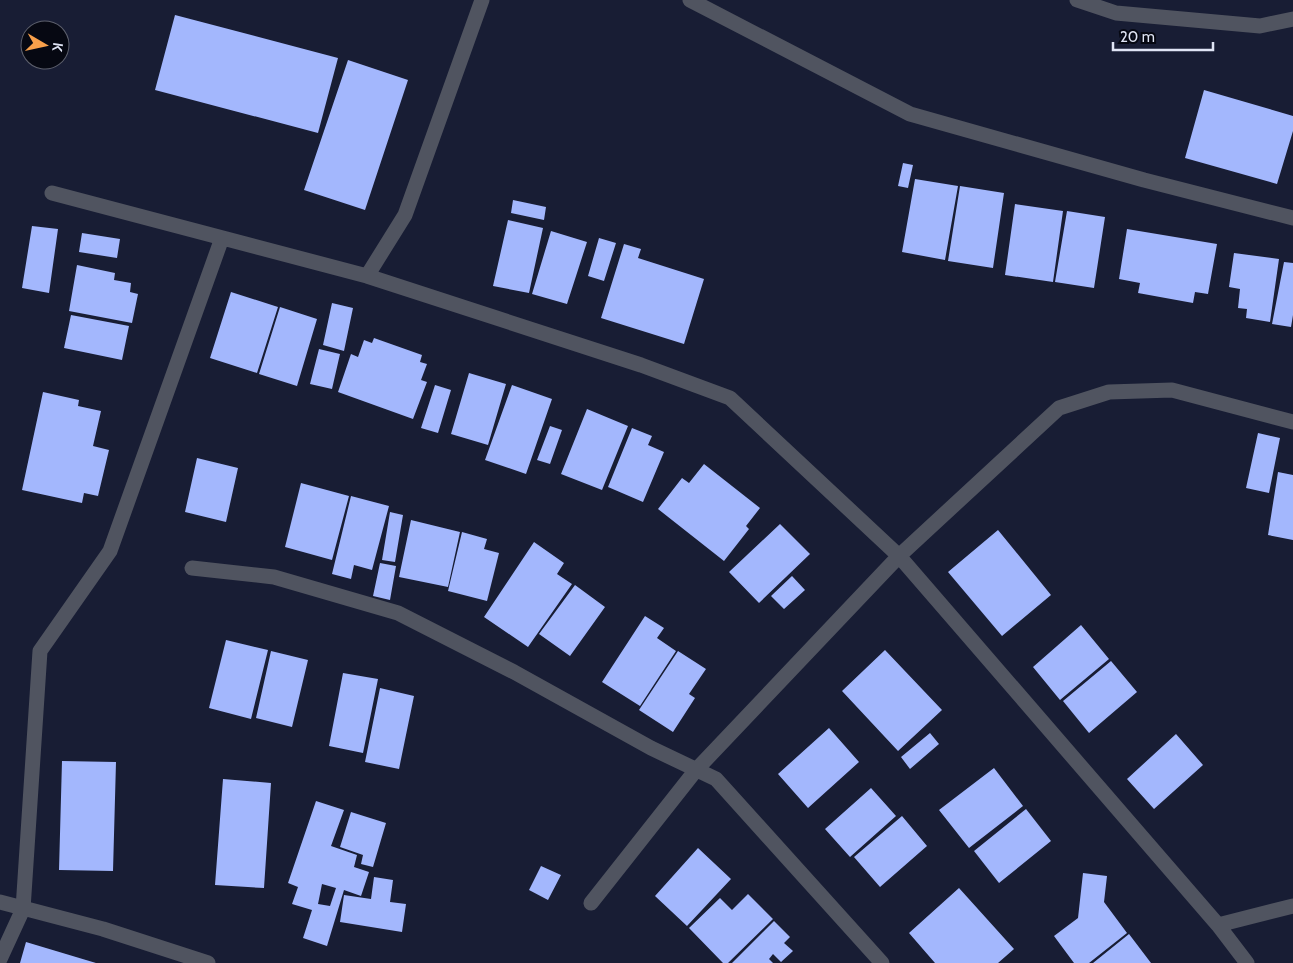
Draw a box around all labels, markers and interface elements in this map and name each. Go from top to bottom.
north arrow [20,20,70,70]
scale bar [1113,20,1213,52]
text: 20 m [1120,28,1155,46]
text: K [48,41,67,53]

